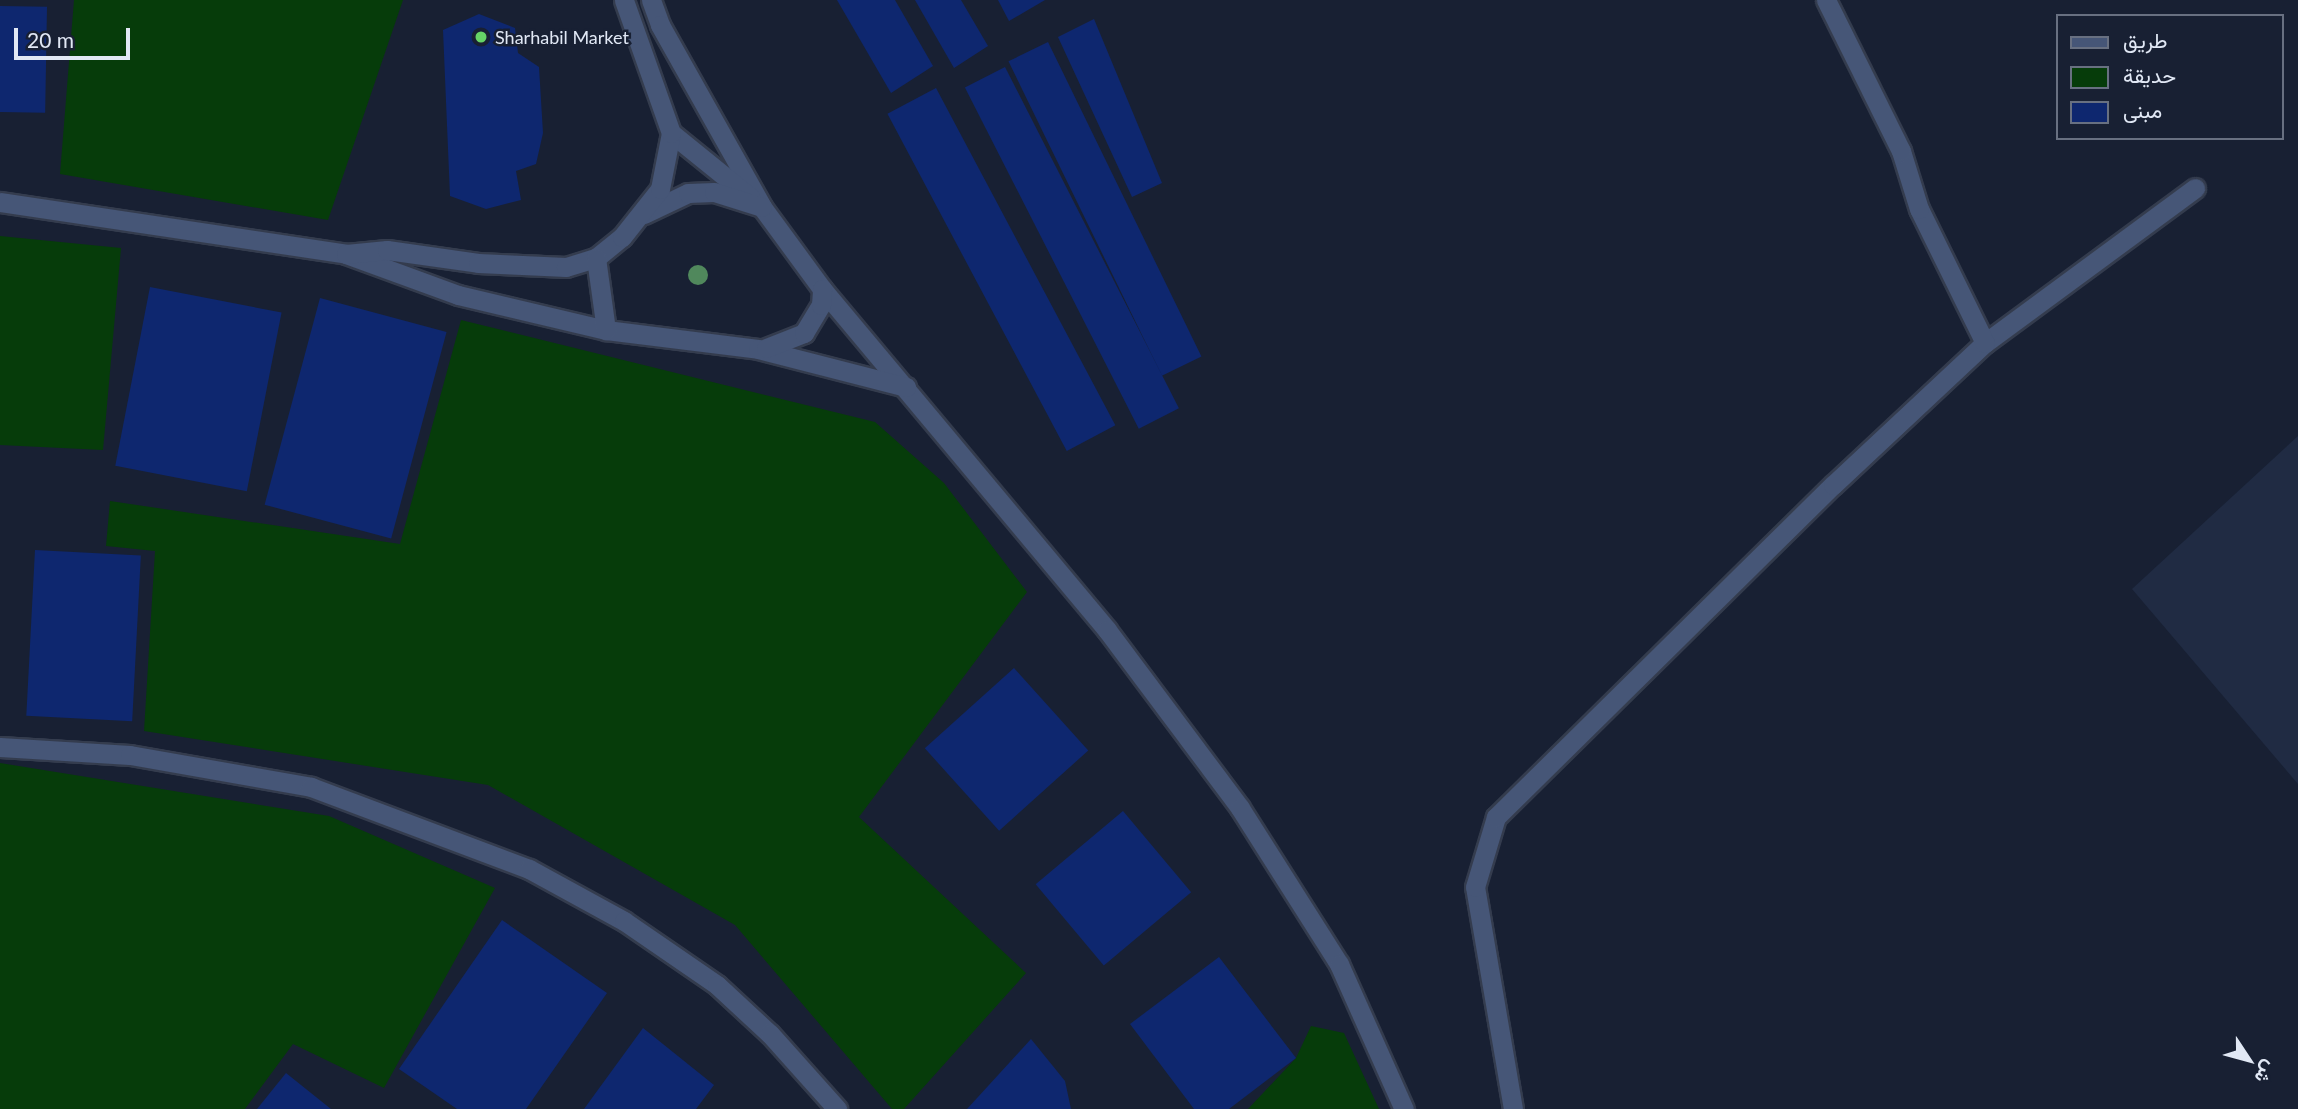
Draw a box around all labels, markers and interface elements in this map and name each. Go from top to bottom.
scale bar [18,14,133,58]
legend [2056,14,2284,140]
place label: Sharhabil Market [495,26,629,48]
text: 20 m [27,27,74,52]
text: طريق [2123,27,2168,52]
marker: Sharhabil Market [473,29,489,45]
text: حديقة [2123,62,2176,87]
text: مبنى [2123,97,2162,122]
north arrow [2214,1025,2284,1095]
text: ش [2250,1057,2282,1089]

